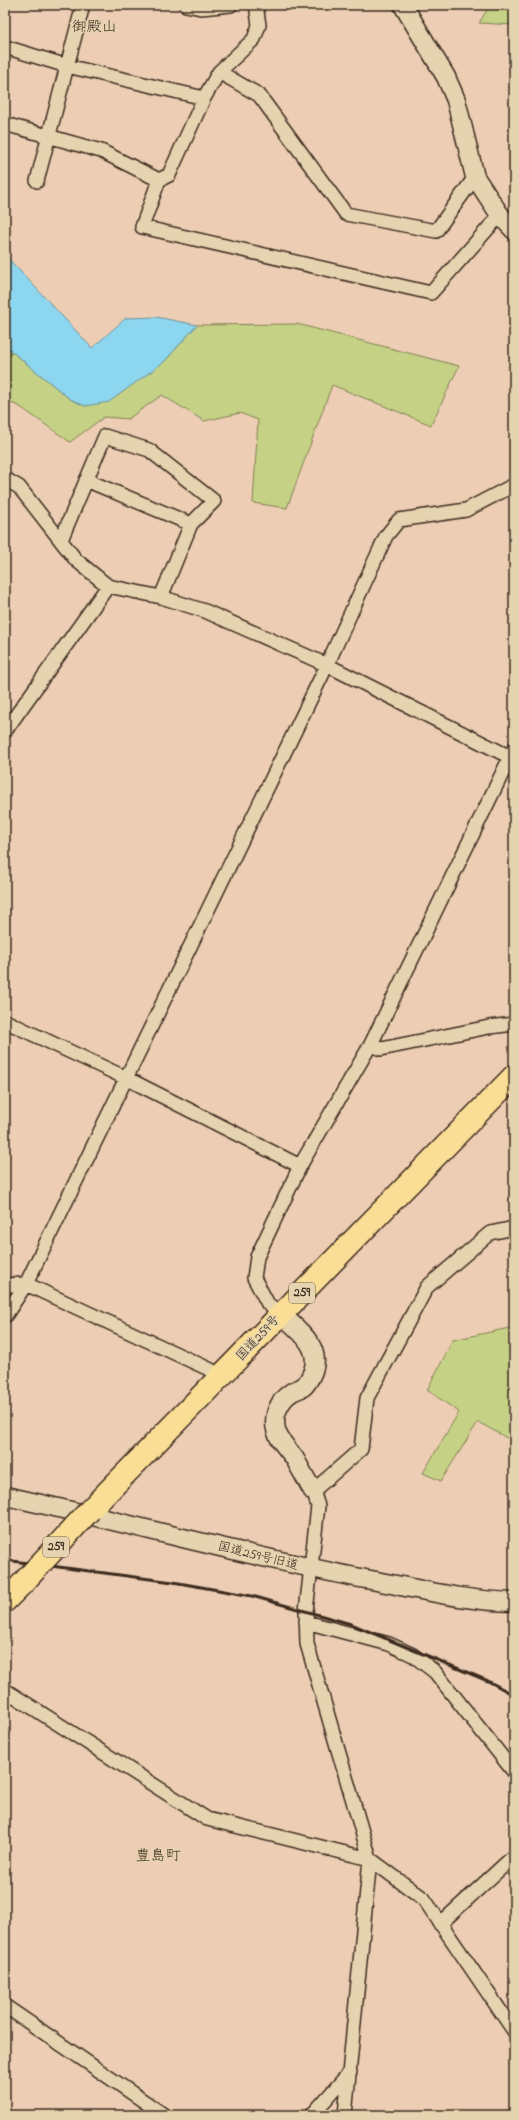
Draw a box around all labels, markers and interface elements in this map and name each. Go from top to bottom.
district label: 御殿山 [71,16,117,38]
road number: 259 [289,1283,315,1303]
street label: 国道259号 [232,1311,284,1365]
road number: 259 [43,1537,69,1557]
street label: 国道259号旧道 [216,1537,300,1575]
district label: 豊島町 [135,1845,181,1867]

